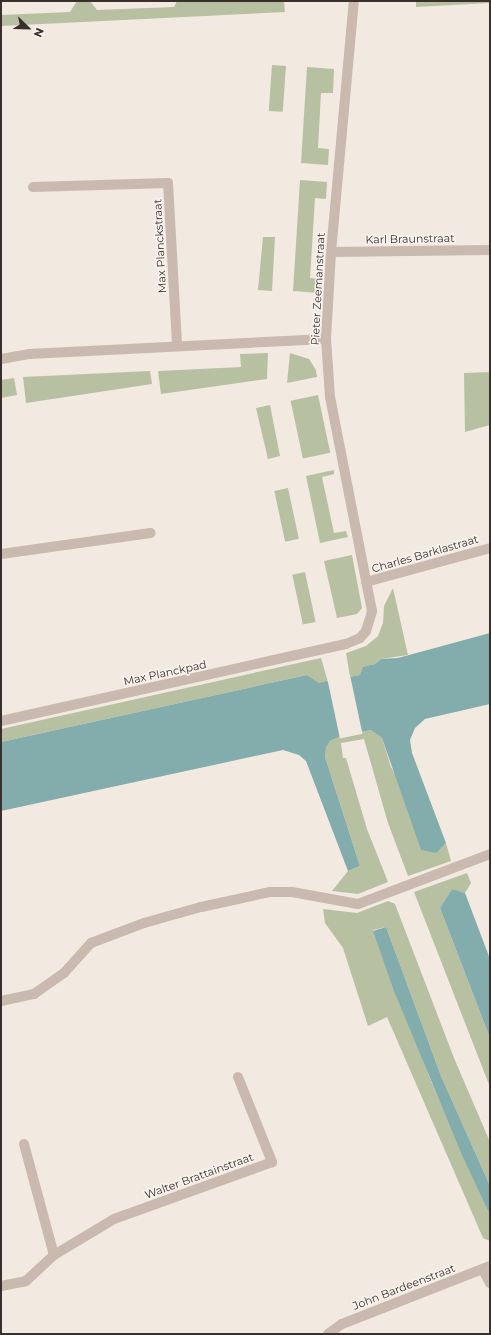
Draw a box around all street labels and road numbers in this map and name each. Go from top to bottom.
street label: Max Planckstraat [151,199,169,293]
street label: Pieter Zeemanstraat [308,232,328,346]
street label: Karl Braunstraat [365,232,455,246]
street label: Charles Barklastraat [370,532,480,576]
street label: Max Planckpad [122,658,208,688]
street label: Walter Brattainstraat [143,1150,255,1202]
street label: John Bardeenstraat [351,1261,457,1313]

